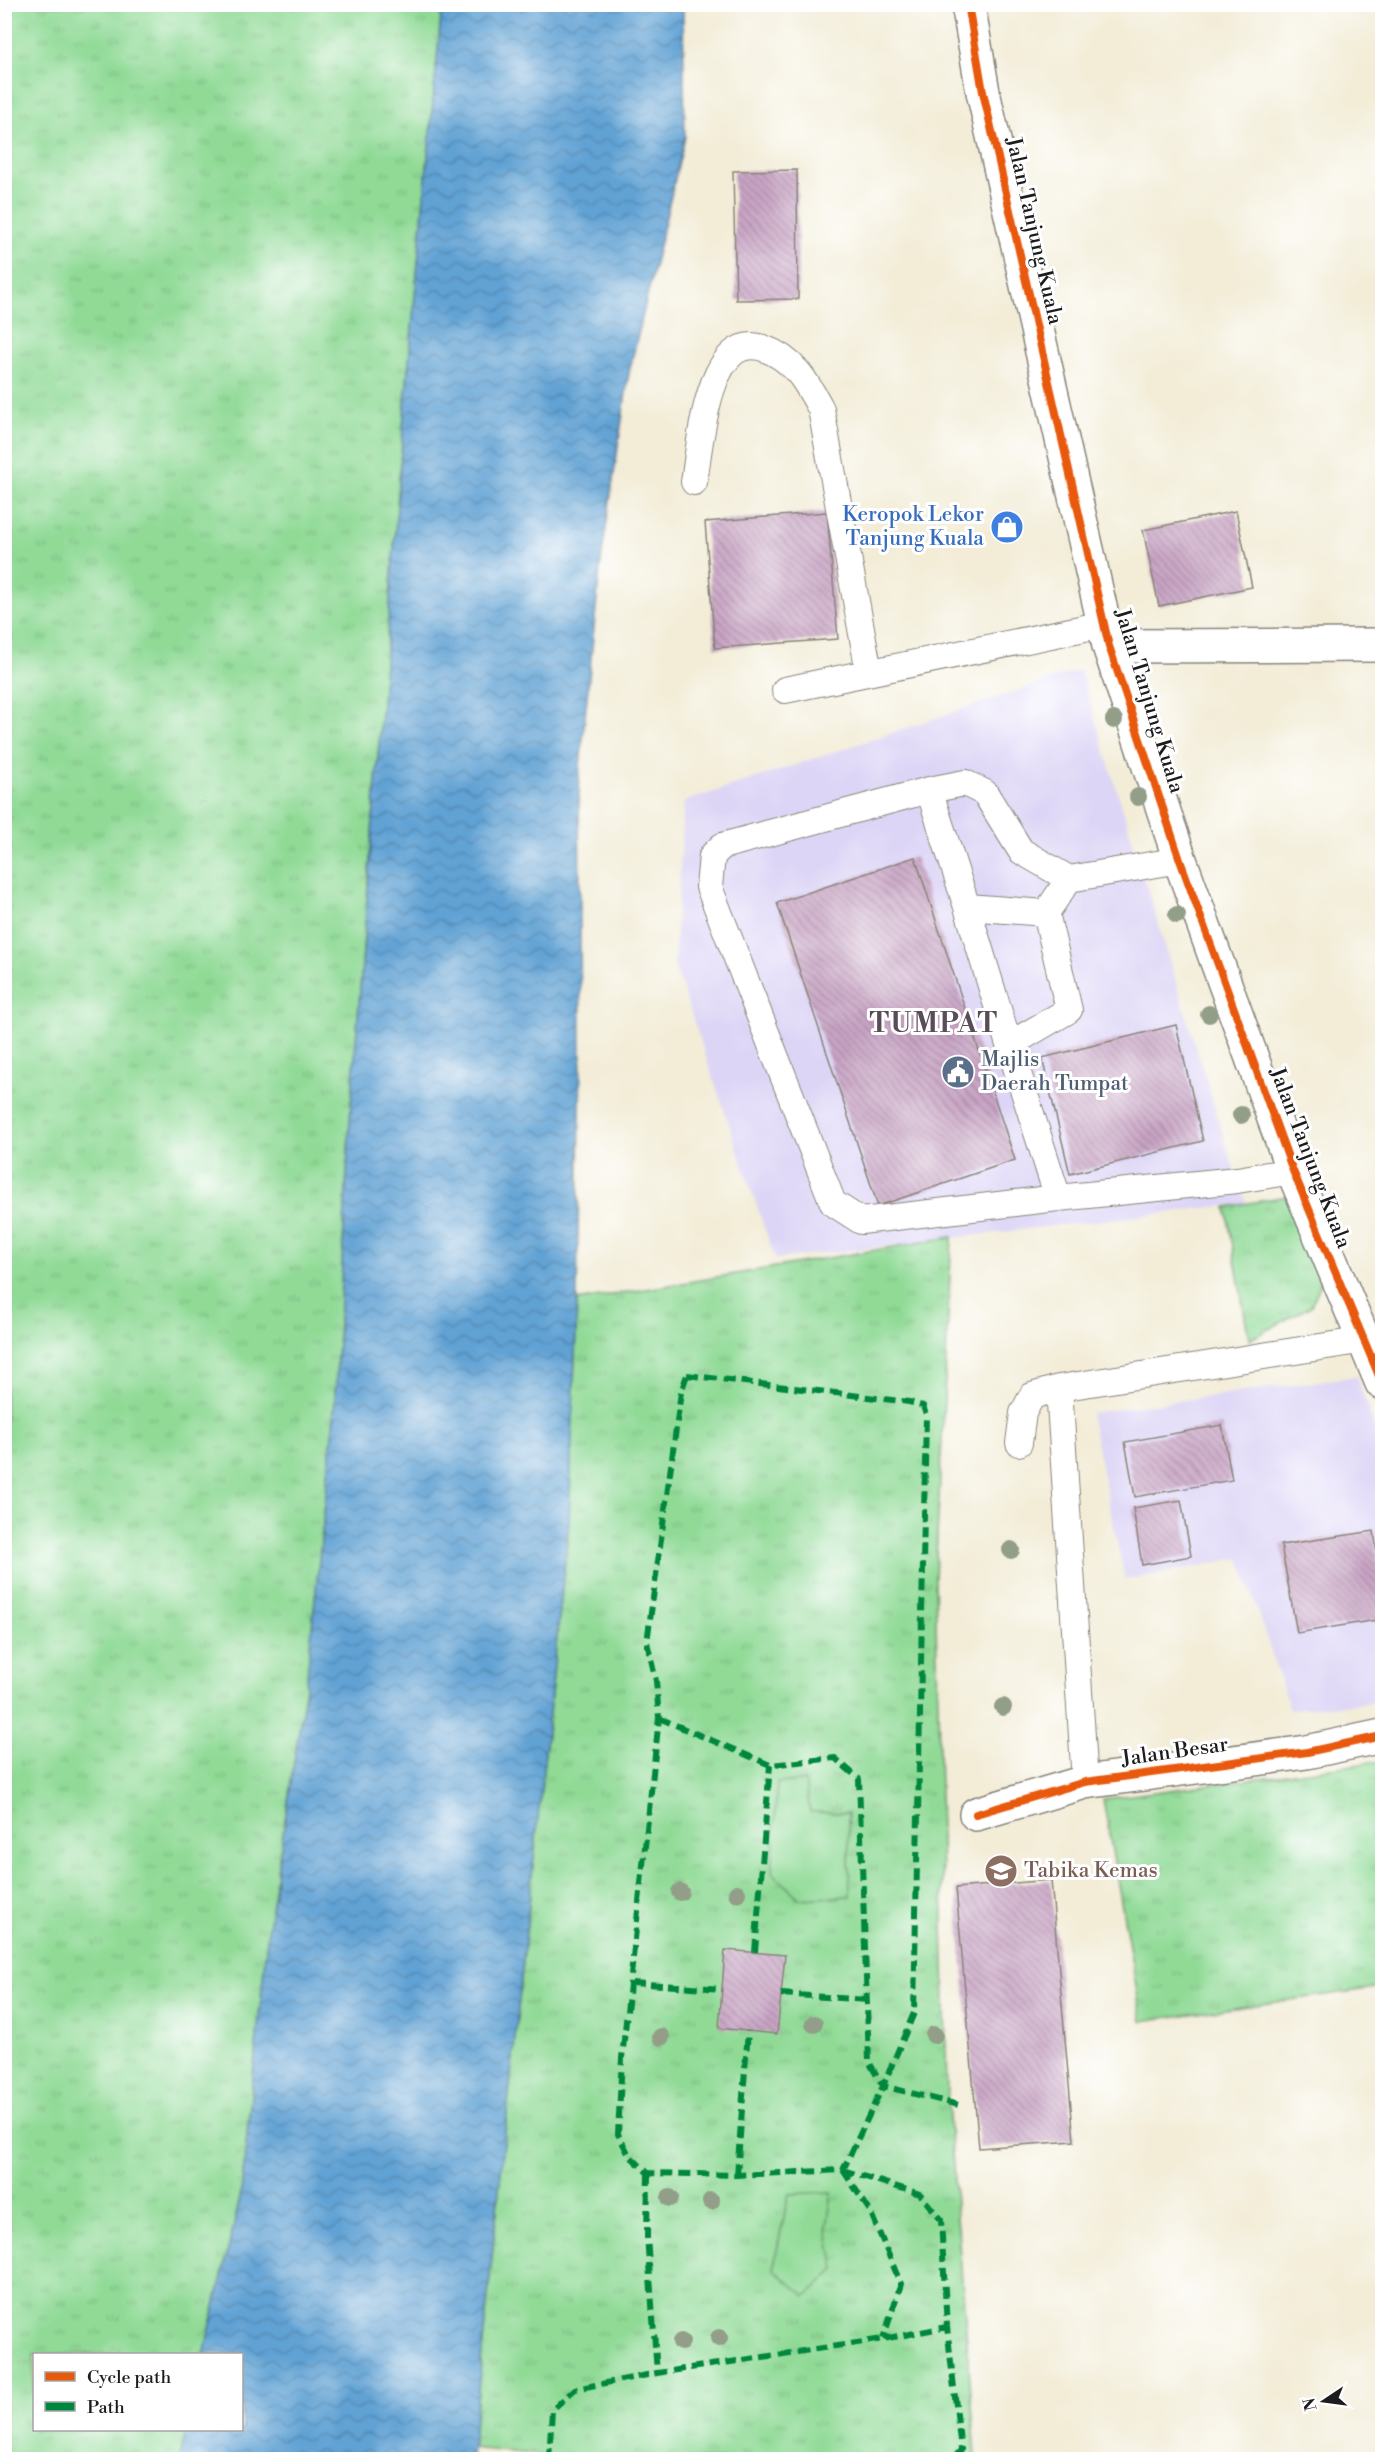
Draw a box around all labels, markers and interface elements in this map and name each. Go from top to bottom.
street label: Jalan Tanjung Kuala [1000,134,1068,328]
place label: Keropok Lekor Tanjung Kuala [842,502,984,552]
shop icon: Keropok Lekor Tanjung Kuala [989,509,1025,545]
street label: Jalan Tanjung Kuala [1108,605,1190,797]
district label: TUMPAT [870,1007,999,1041]
place label: Majlis Daerah Tumpat [981,1047,1129,1097]
public building icon: Majlis Daerah Tumpat [940,1054,976,1090]
street label: Jalan Tanjung Kuala [1263,1063,1357,1252]
street label: Jalan Besar [1119,1732,1230,1772]
school or university icon: Tabika Kemas [983,1853,1019,1889]
place label: Tabika Kemas [1024,1858,1158,1884]
legend [33,2353,243,2431]
text: Cycle path [87,2366,171,2389]
north arrow [1294,2371,1354,2431]
text: N [1299,2395,1322,2413]
text: Path [87,2396,125,2419]

